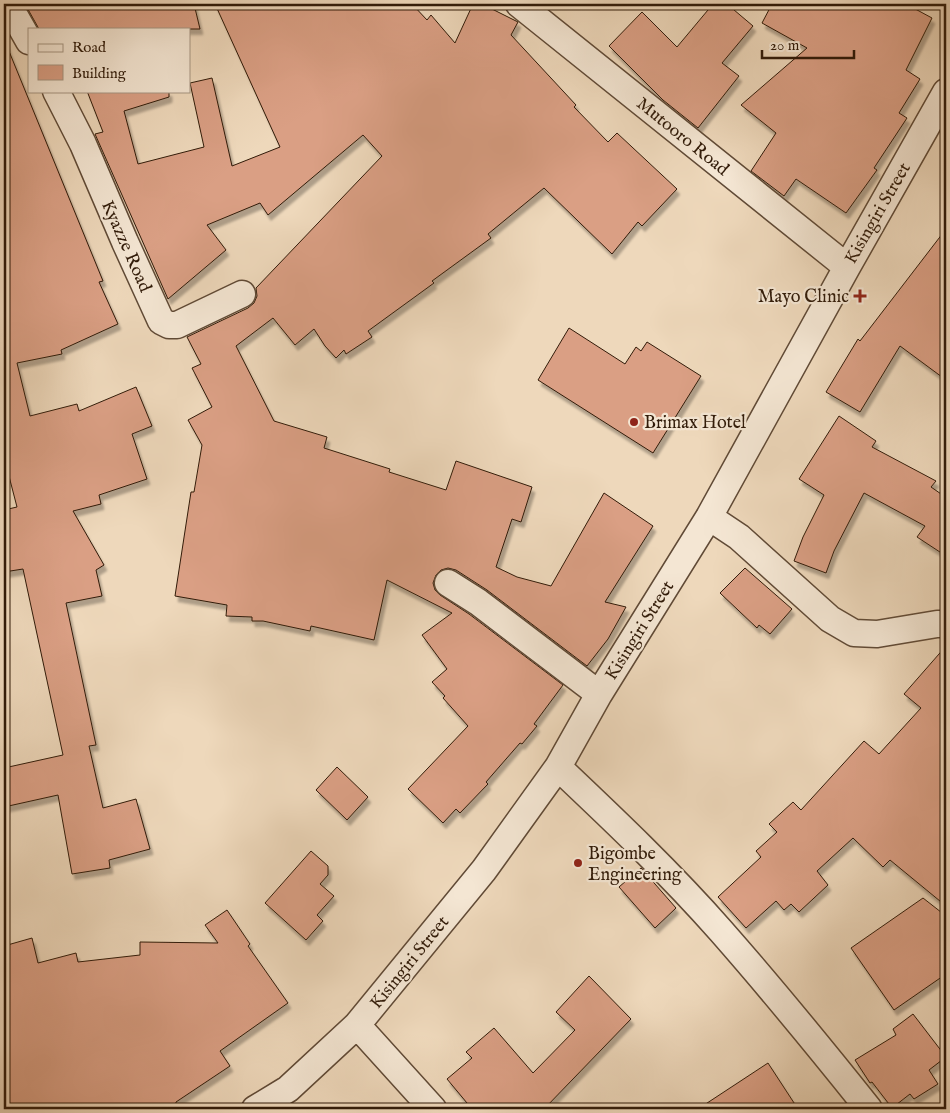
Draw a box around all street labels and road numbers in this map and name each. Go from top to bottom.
street label: Mutooro Road [631,93,733,182]
street label: Kisingiri Street [840,159,917,269]
street label: Kyazze Road [95,197,156,296]
street label: Kisingiri Street [601,577,680,685]
street label: Kisingiri Street [366,912,455,1014]

